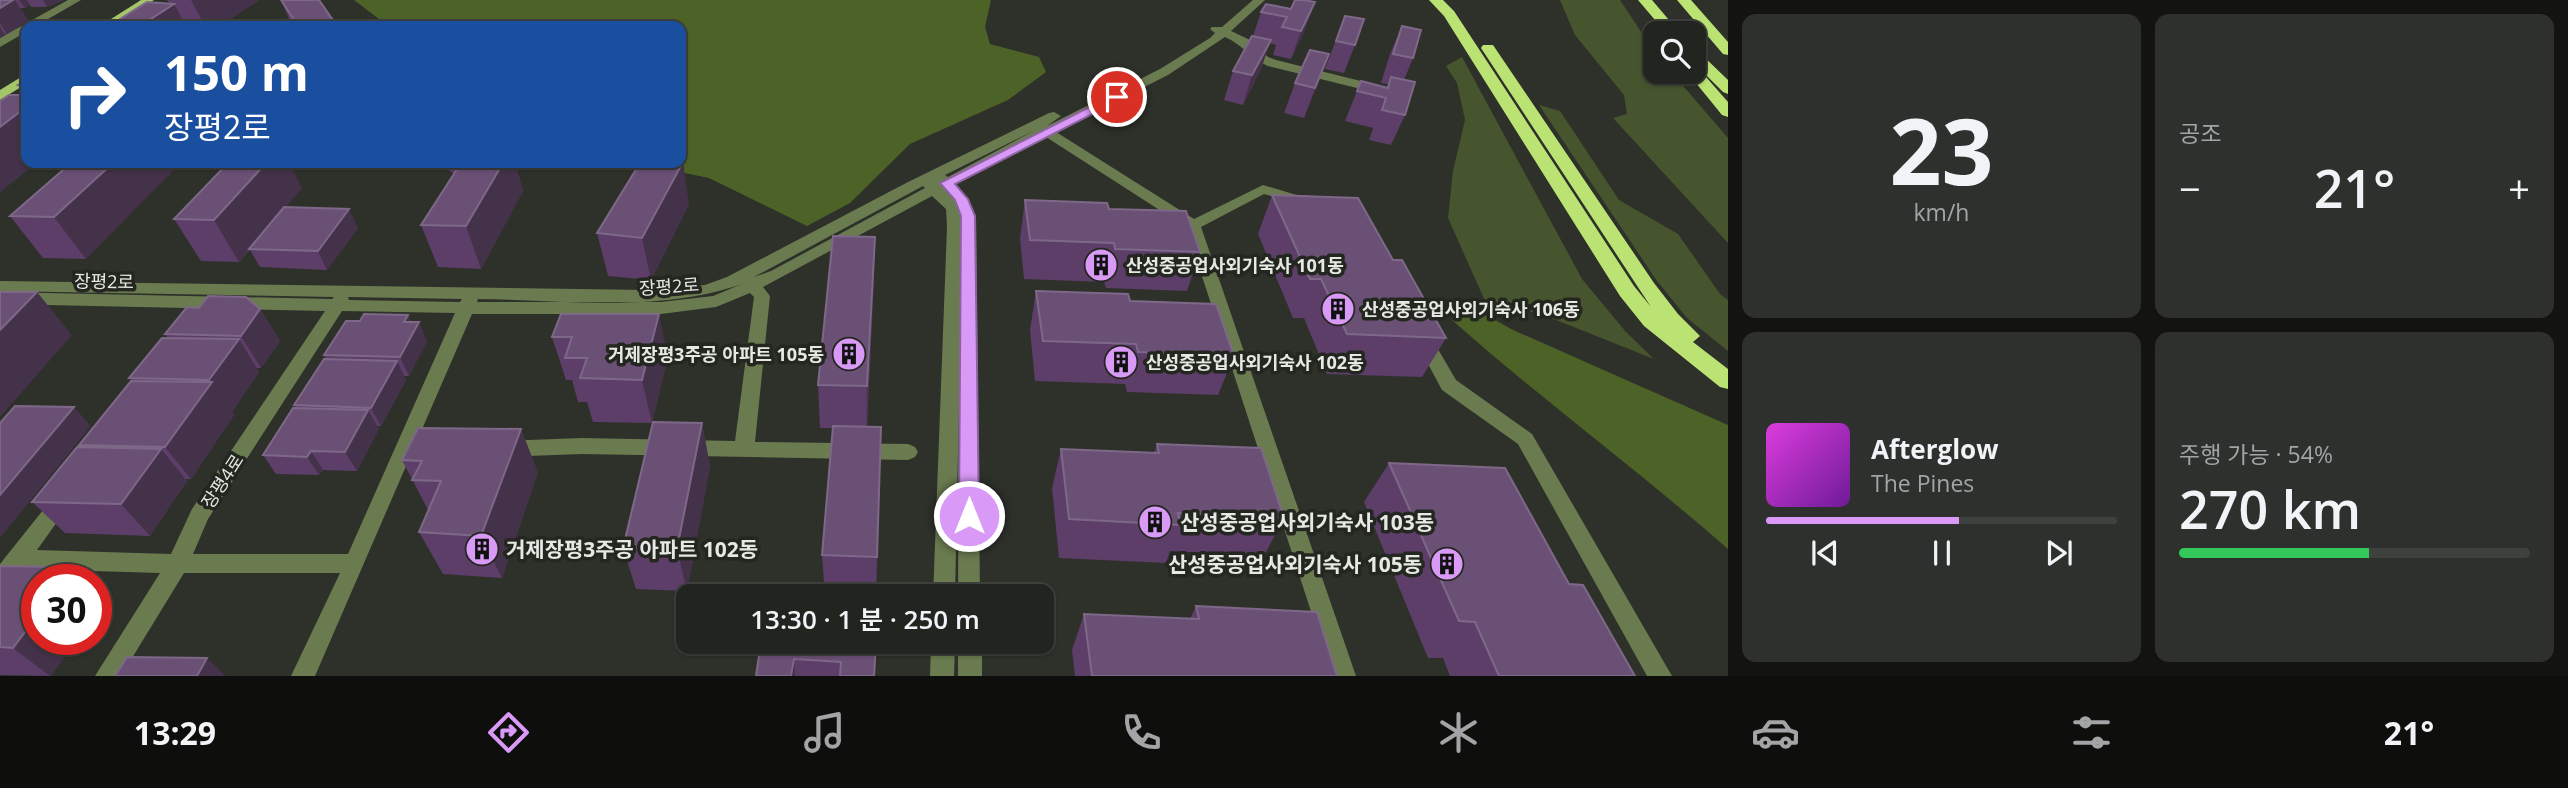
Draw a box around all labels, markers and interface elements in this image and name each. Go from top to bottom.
map controls [1643,21,1706,84]
button: search [1643,21,1706,84]
text: 150 m [164,39,309,105]
icon: right [49,49,140,140]
pin [1087,67,1147,127]
icon: arrive [1098,78,1136,116]
text: 23 [1889,88,1994,212]
text: 장평2로 [164,105,271,148]
text: 공조 [2179,117,2221,149]
text: 21° [2314,152,2395,223]
text: − [2179,162,2201,214]
text: + [2508,162,2530,214]
text: km/h [1914,196,1969,228]
building icon: 산성중공업사외기숙사 101동 [1082,246,1120,284]
place label: 산성중공업사외기숙사 101동 [1126,253,1344,277]
street label: 장평2로 [74,268,134,294]
street label: 장평2로 [638,272,700,300]
building icon: 산성중공업사외기숙사 106동 [1319,290,1357,328]
place label: 산성중공업사외기숙사 106동 [1362,297,1580,321]
building icon: 거제장평3주공 아파트 105동 [830,335,868,373]
place label: 거제장평3주공 아파트 105동 [608,342,824,366]
building icon: 산성중공업사외기숙사 102동 [1102,343,1140,381]
place label: 산성중공업사외기숙사 102동 [1146,350,1364,374]
text: Afterglow [1871,431,1998,467]
text: 주행 가능 · 54% [2179,438,2333,470]
street label: 장평4로 [196,449,248,513]
text: The Pines [1871,467,1974,499]
text: 270 km [2179,473,2361,544]
position arrow [932,479,1006,553]
building icon: 산성중공업사외기숙사 103동 [1136,503,1174,541]
place label: 산성중공업사외기숙사 103동 [1180,508,1434,536]
building icon: 거제장평3주공 아파트 102동 [463,530,501,568]
icon: previous [1806,534,1844,572]
icon: pause [1923,534,1961,572]
icon: next [2040,534,2078,572]
place label: 거제장평3주공 아파트 102동 [506,535,758,563]
building icon: 산성중공업사외기숙사 105동 [1428,545,1466,583]
place label: 산성중공업사외기숙사 105동 [1168,550,1422,578]
speed limit sign: 30 [21,564,112,655]
text: 13:30 · 1 분 · 250 m [750,601,980,637]
icon: directions [484,708,533,757]
icon: music [800,708,849,757]
icon: phone [1117,708,1166,757]
icon: climate [1434,708,1483,757]
icon: car [1751,708,1800,757]
icon: filters [2067,708,2116,757]
text: 13:29 [134,711,216,754]
text: 21° [2384,711,2434,754]

